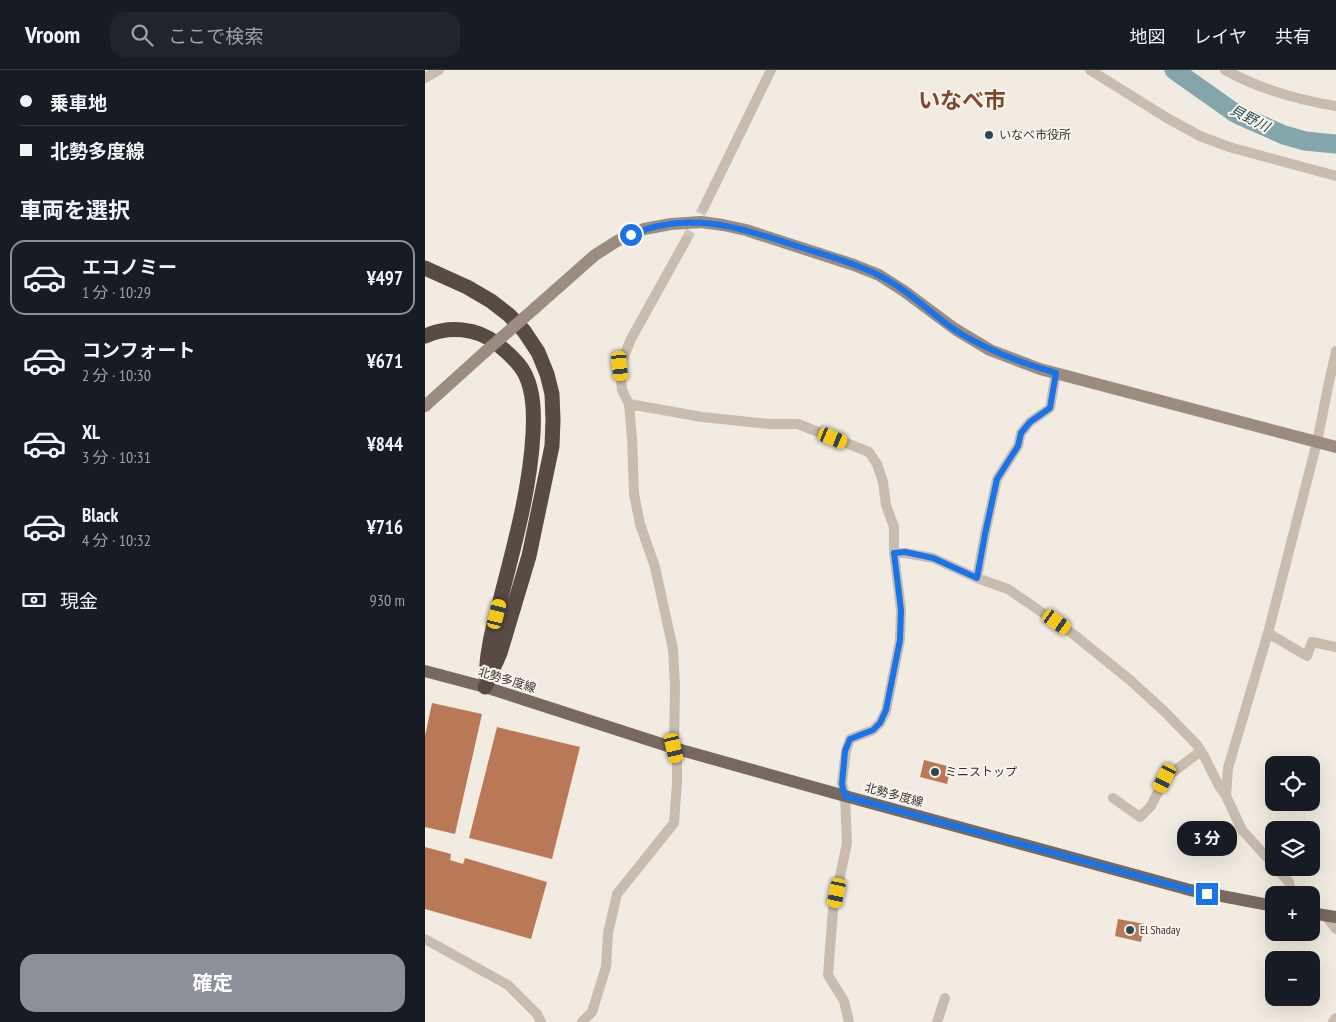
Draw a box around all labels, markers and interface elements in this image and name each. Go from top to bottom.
search box [110,12,460,57]
text: Vroom [25,19,80,50]
icon: search [128,21,156,49]
text: ここで検索 [168,24,263,48]
text: 地図 [1130,25,1166,48]
text: レイヤ [1194,25,1247,48]
text: 共有 [1275,25,1311,48]
district label: いなべ市 [918,86,1006,114]
text: 乗車地 [50,91,107,115]
water label: 貝野川 [1227,100,1275,136]
place label: いなべ市役所 [999,127,1071,142]
marker: いなべ市役所 [983,129,995,141]
text: 北勢多度線 [50,139,145,163]
text: 車両を選択 [20,196,130,224]
route start [620,224,642,246]
icon: car [22,255,67,300]
text: エコノミー [82,255,177,279]
text: ¥497 [367,266,403,290]
text: 1 分 · 10:29 [82,282,151,302]
icon: car [22,338,67,383]
text: コンフォート [82,338,195,362]
text: ¥671 [367,349,403,373]
car [610,350,629,382]
text: 2 分 · 10:30 [82,365,151,385]
text: XL [82,420,100,444]
icon: car [22,421,67,466]
car [816,425,849,451]
text: ¥844 [367,432,403,456]
text: 3 分 · 10:31 [82,447,151,467]
text: Black [82,503,118,527]
icon: car [22,504,67,549]
text: ¥716 [367,515,403,539]
text: 4 分 · 10:32 [82,530,151,550]
icon: cash [20,586,48,614]
text: 現金 [60,589,98,613]
text: 930 m [370,590,405,610]
car [486,598,507,630]
car [1040,607,1073,637]
street label: 北勢多度線 [476,664,538,695]
car [663,732,684,764]
map controls [1265,756,1320,1006]
button: locate [1265,756,1320,811]
car [1151,761,1178,795]
place label: ミニストップ [945,764,1017,779]
marker: ミニストップ [929,766,941,778]
street label: 北勢多度線 [863,780,925,810]
button: layers [1265,821,1320,876]
callout: 3 分 [1177,822,1237,856]
text: 3 分 [1194,828,1220,848]
car [826,877,847,909]
route end [1196,883,1218,905]
button: + [1265,886,1320,941]
place label: El Shaday [1140,922,1181,937]
marker: El Shaday [1124,924,1136,936]
button: − [1265,951,1320,1006]
button: 確定 [20,954,405,1012]

